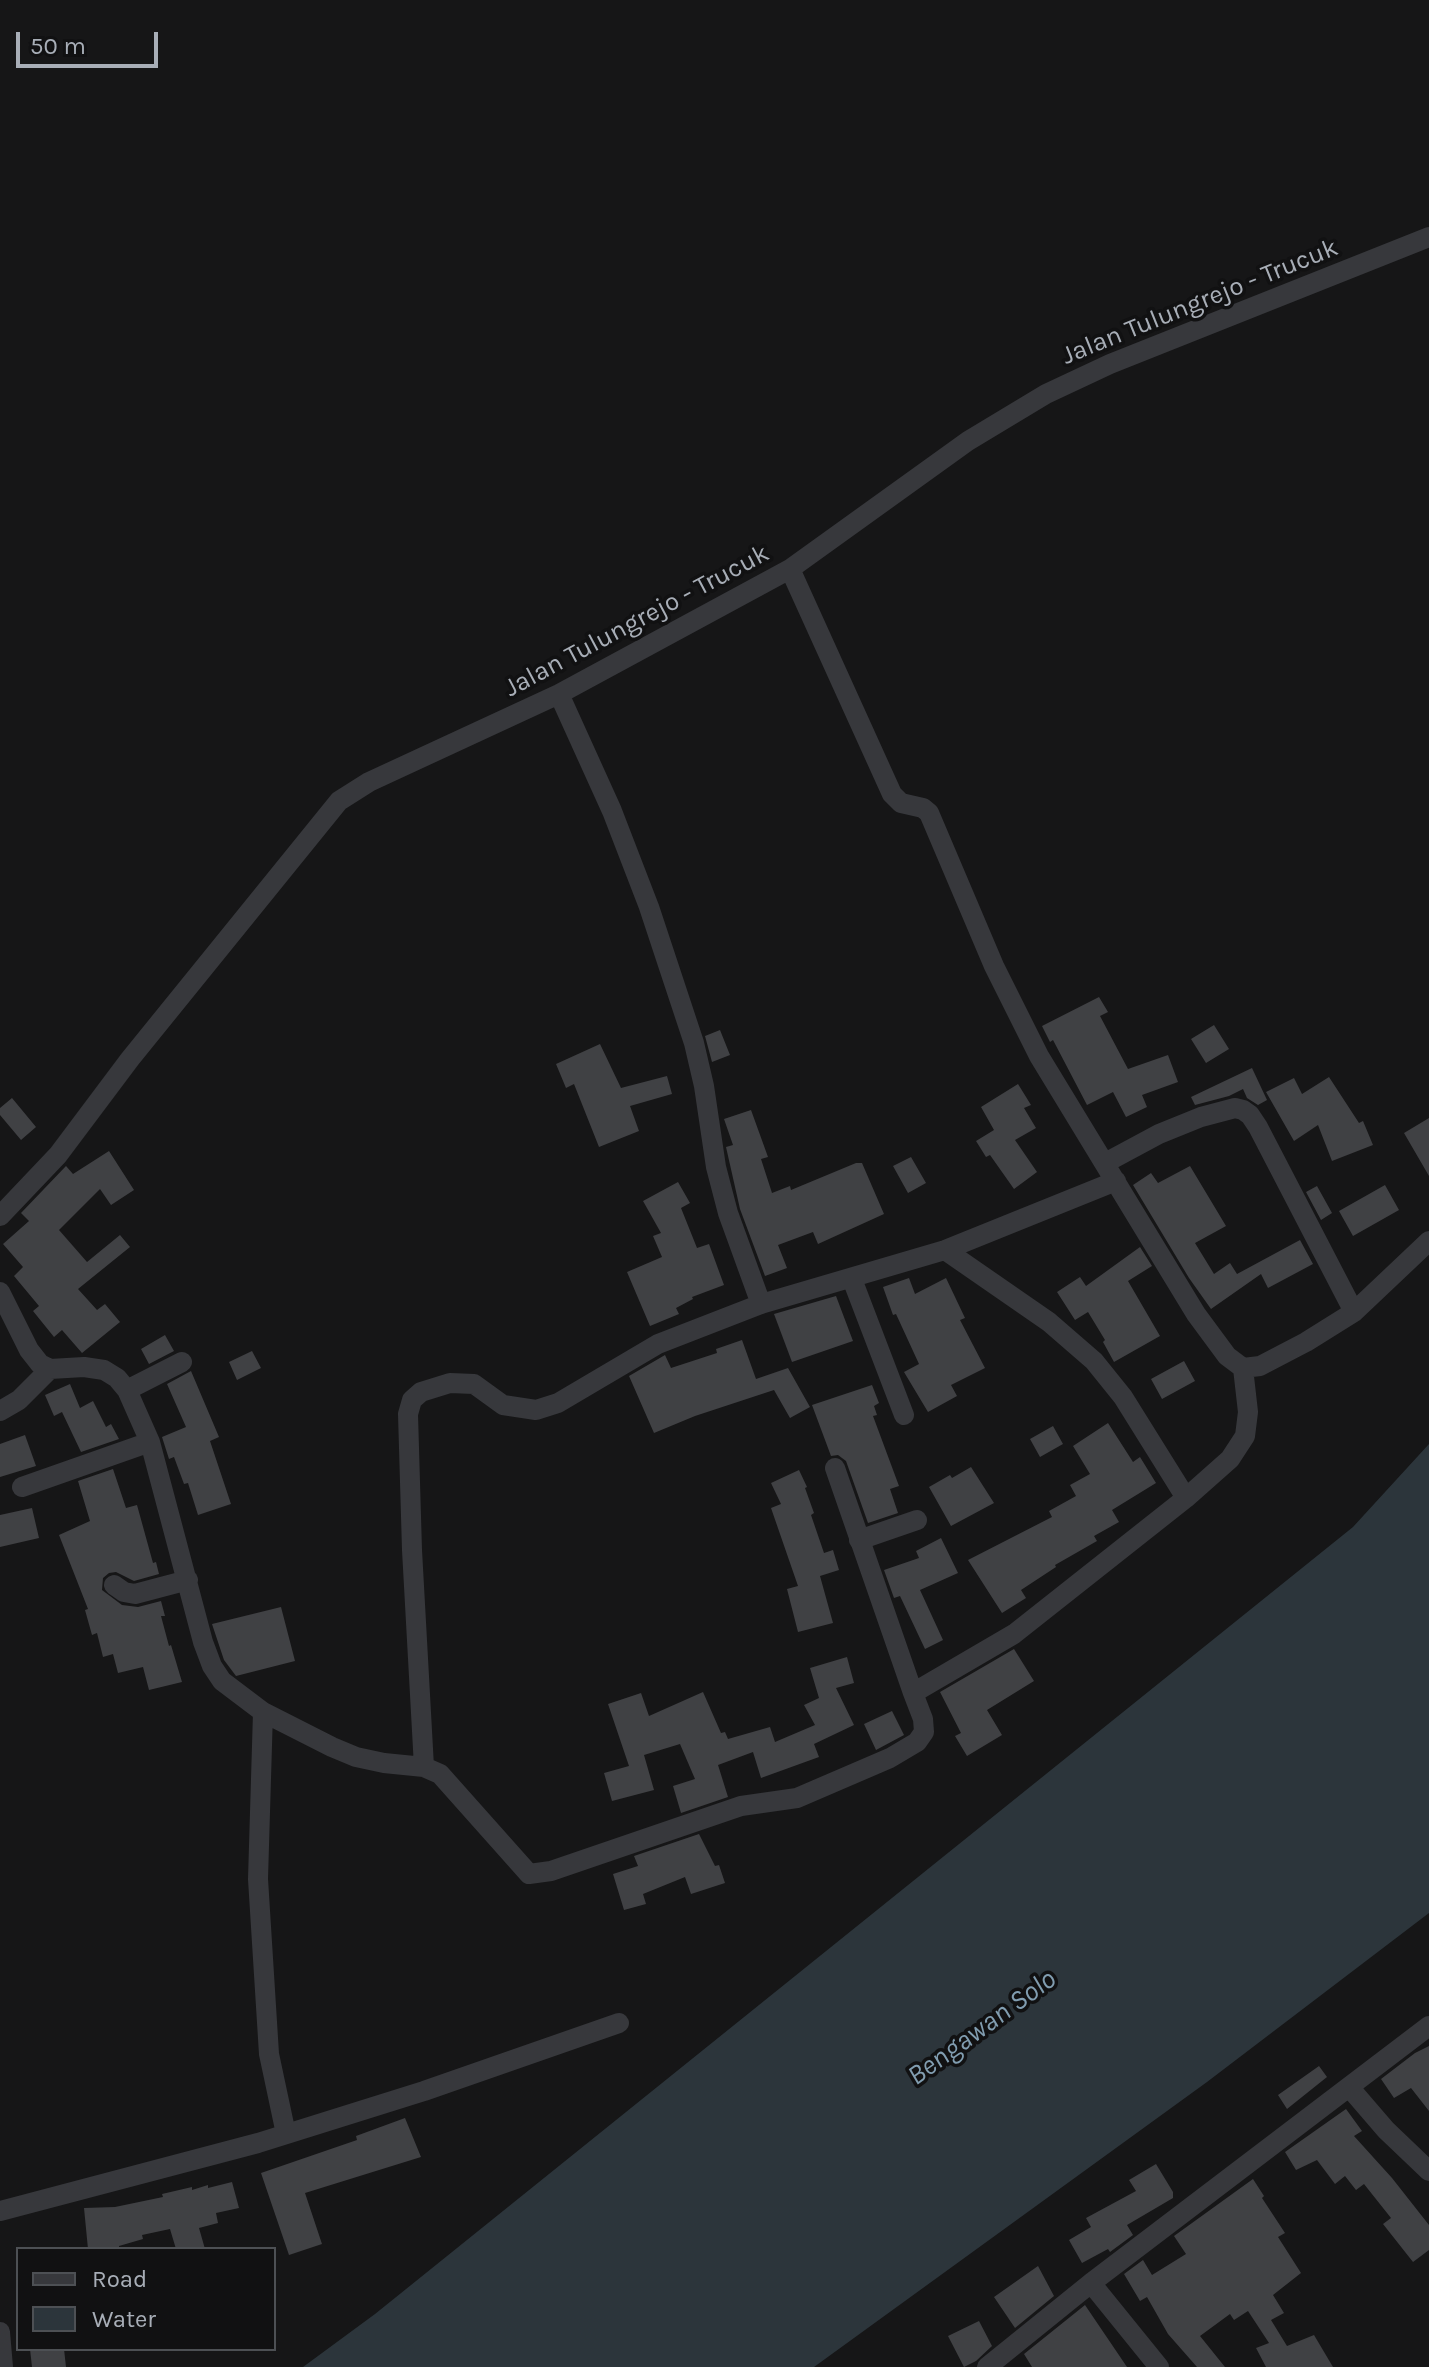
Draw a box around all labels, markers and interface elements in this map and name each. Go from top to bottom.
scale bar [20,16,162,66]
text: 50 m [30,32,86,60]
street label: Jalan Tulungrejo - Trucuk [1057,232,1343,372]
street label: Jalan Tulungrejo - Trucuk [499,538,775,704]
water label: Bengawan Solo [901,1963,1063,2093]
legend [16,2247,276,2351]
text: Road [92,2265,147,2293]
text: Water [92,2305,156,2333]

